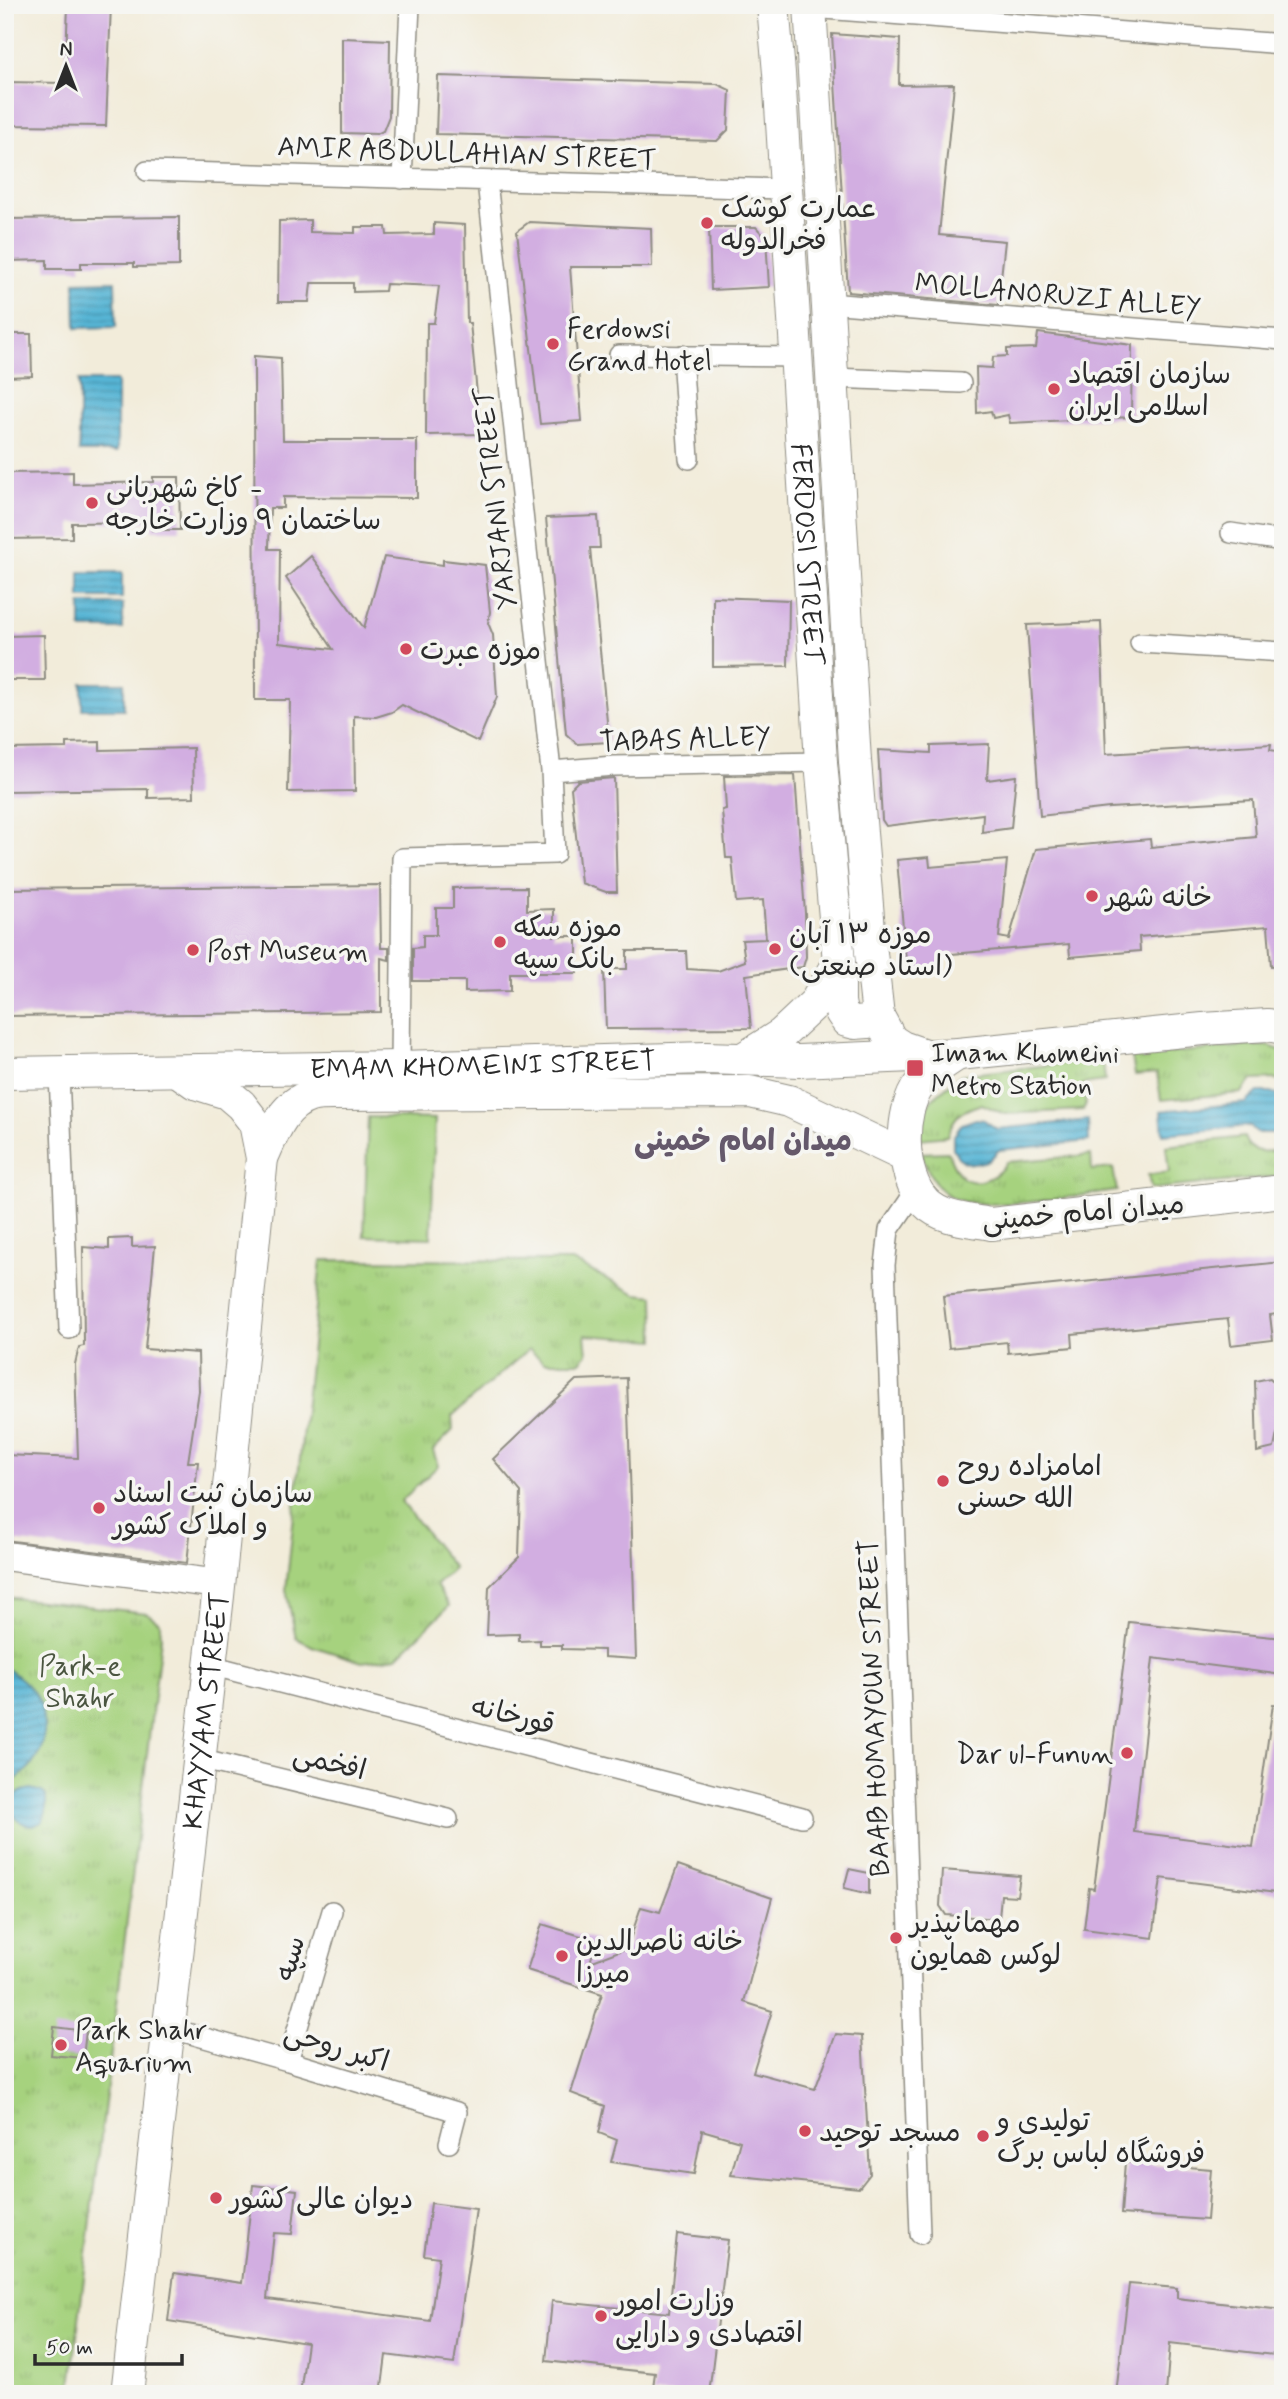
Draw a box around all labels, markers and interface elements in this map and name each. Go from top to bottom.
north arrow [32,32,102,102]
text: N [60,38,72,63]
street label: AMIR ABDULLAHIAN STREET [276,129,657,180]
place label: عمارت کوشک فخرالدوله [721,191,878,260]
marker: عمارت کوشک فخرالدوله [699,215,715,231]
street label: MOLLANORUZI ALLEY [913,266,1202,327]
place label: Ferdowsi Grand Hotel [567,312,712,381]
marker: Ferdowsi Grand Hotel [545,336,561,352]
place label: سازمان اقتصاد اسلامی ایران [1068,357,1231,426]
marker: سازمان اقتصاد اسلامی ایران [1046,381,1062,397]
street label: YARJANI STREET [466,385,527,612]
street label: FERDOSI STREET [781,442,831,667]
place label: کاخ شهربانی - ساختمان ۹ وزارت خارجه [106,471,381,540]
marker: کاخ شهربانی - ساختمان ۹ وزارت خارجه [84,495,100,511]
place label: موزه عبرت [420,633,541,670]
marker: موزه عبرت [398,641,414,657]
street label: TABAS ALLEY [599,719,772,762]
place label: خانه شهر [1104,880,1212,917]
marker: خانه شهر [1084,888,1100,904]
place label: موزه سکه بانک سپه [514,910,622,979]
place label: موزه ۱۳ آبان (استاد صنعتی) [789,917,952,986]
place label: Post Museum [207,934,368,971]
marker: موزه سکه بانک سپه [492,934,508,950]
marker: موزه ۱۳ آبان (استاد صنعتی) [767,941,783,957]
marker: Post Museum [185,942,201,958]
place label: Imam Khomeini Metro Station [931,1036,1119,1105]
street label: EMAM KHOMEINI STREET [310,1043,657,1089]
marker: Imam Khomeini Metro Station [905,1058,925,1078]
district label: میدان امام خمینی [634,1122,852,1162]
street label: میدان امام خمینی [980,1186,1186,1242]
place label: امامزاده روح الله حسنی [957,1449,1102,1518]
marker: امامزاده روح الله حسنی [935,1473,951,1489]
place label: سازمان ثبت اسناد و املاک کشور [111,1476,313,1545]
marker: سازمان ثبت اسناد و املاک کشور [91,1500,107,1516]
street label: BAAB HOMAYOUN STREET [851,1538,900,1877]
street label: KHAYYAM STREET [176,1590,239,1832]
park label: Park-e Shahr [39,1649,121,1718]
street label: قورخانه [467,1688,558,1745]
street label: افخمی [289,1737,370,1790]
place label: Dar ul-Funun [956,1737,1113,1774]
marker: Dar ul-Funun [1119,1745,1135,1761]
place label: مهمانپذیر لوکس همایون [908,1906,1061,1975]
place label: خانه ناصرالدین میرزا [576,1924,743,1993]
marker: مهمانپذیر لوکس همایون [888,1930,904,1946]
street label: سپه [267,1932,315,1985]
marker: خانه ناصرالدین میرزا [554,1948,570,1964]
place label: Park Shahr Aquarium [75,2013,207,2082]
street label: اکبر روحی [279,2015,393,2082]
marker: Park Shahr Aquarium [53,2037,69,2053]
place label: تولیدی و فروشگاه لباس برگ [995,2104,1205,2173]
place label: مسجد توحید [819,2115,960,2152]
marker: مسجد توحید [797,2123,813,2139]
marker: تولیدی و فروشگاه لباس برگ [975,2128,991,2144]
place label: دیوان عالی کشور [228,2182,413,2219]
marker: دیوان عالی کشور [208,2190,224,2206]
place label: وزارت امور اقتصادی و دارایی [613,2284,803,2353]
marker: وزارت امور اقتصادی و دارایی [593,2308,609,2324]
scale bar [35,2322,182,2366]
text: 50 m [46,2334,93,2362]

